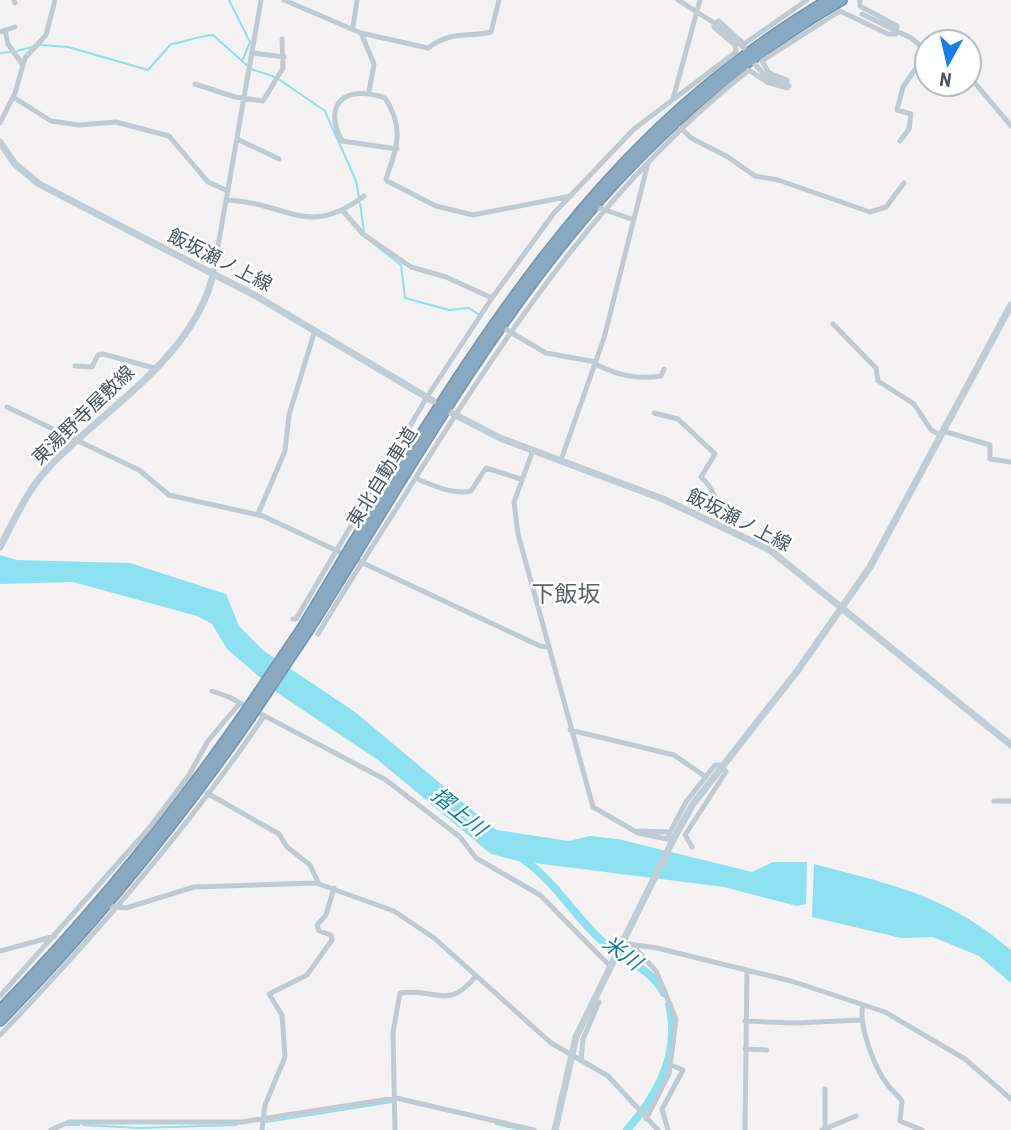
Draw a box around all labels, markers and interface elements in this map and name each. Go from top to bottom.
north arrow [913,28,983,98]
text: N [938,67,953,92]
street label: 飯坂瀬ノ上線 [164,224,276,296]
street label: 東湯野寺屋敷線 [27,361,139,469]
street label: 東北自動車道 [342,423,422,531]
street label: 飯坂瀬ノ上線 [683,484,795,556]
district label: 下飯坂 [532,581,601,608]
water label: 摺上川 [427,783,493,842]
water label: 米川 [598,931,648,976]

